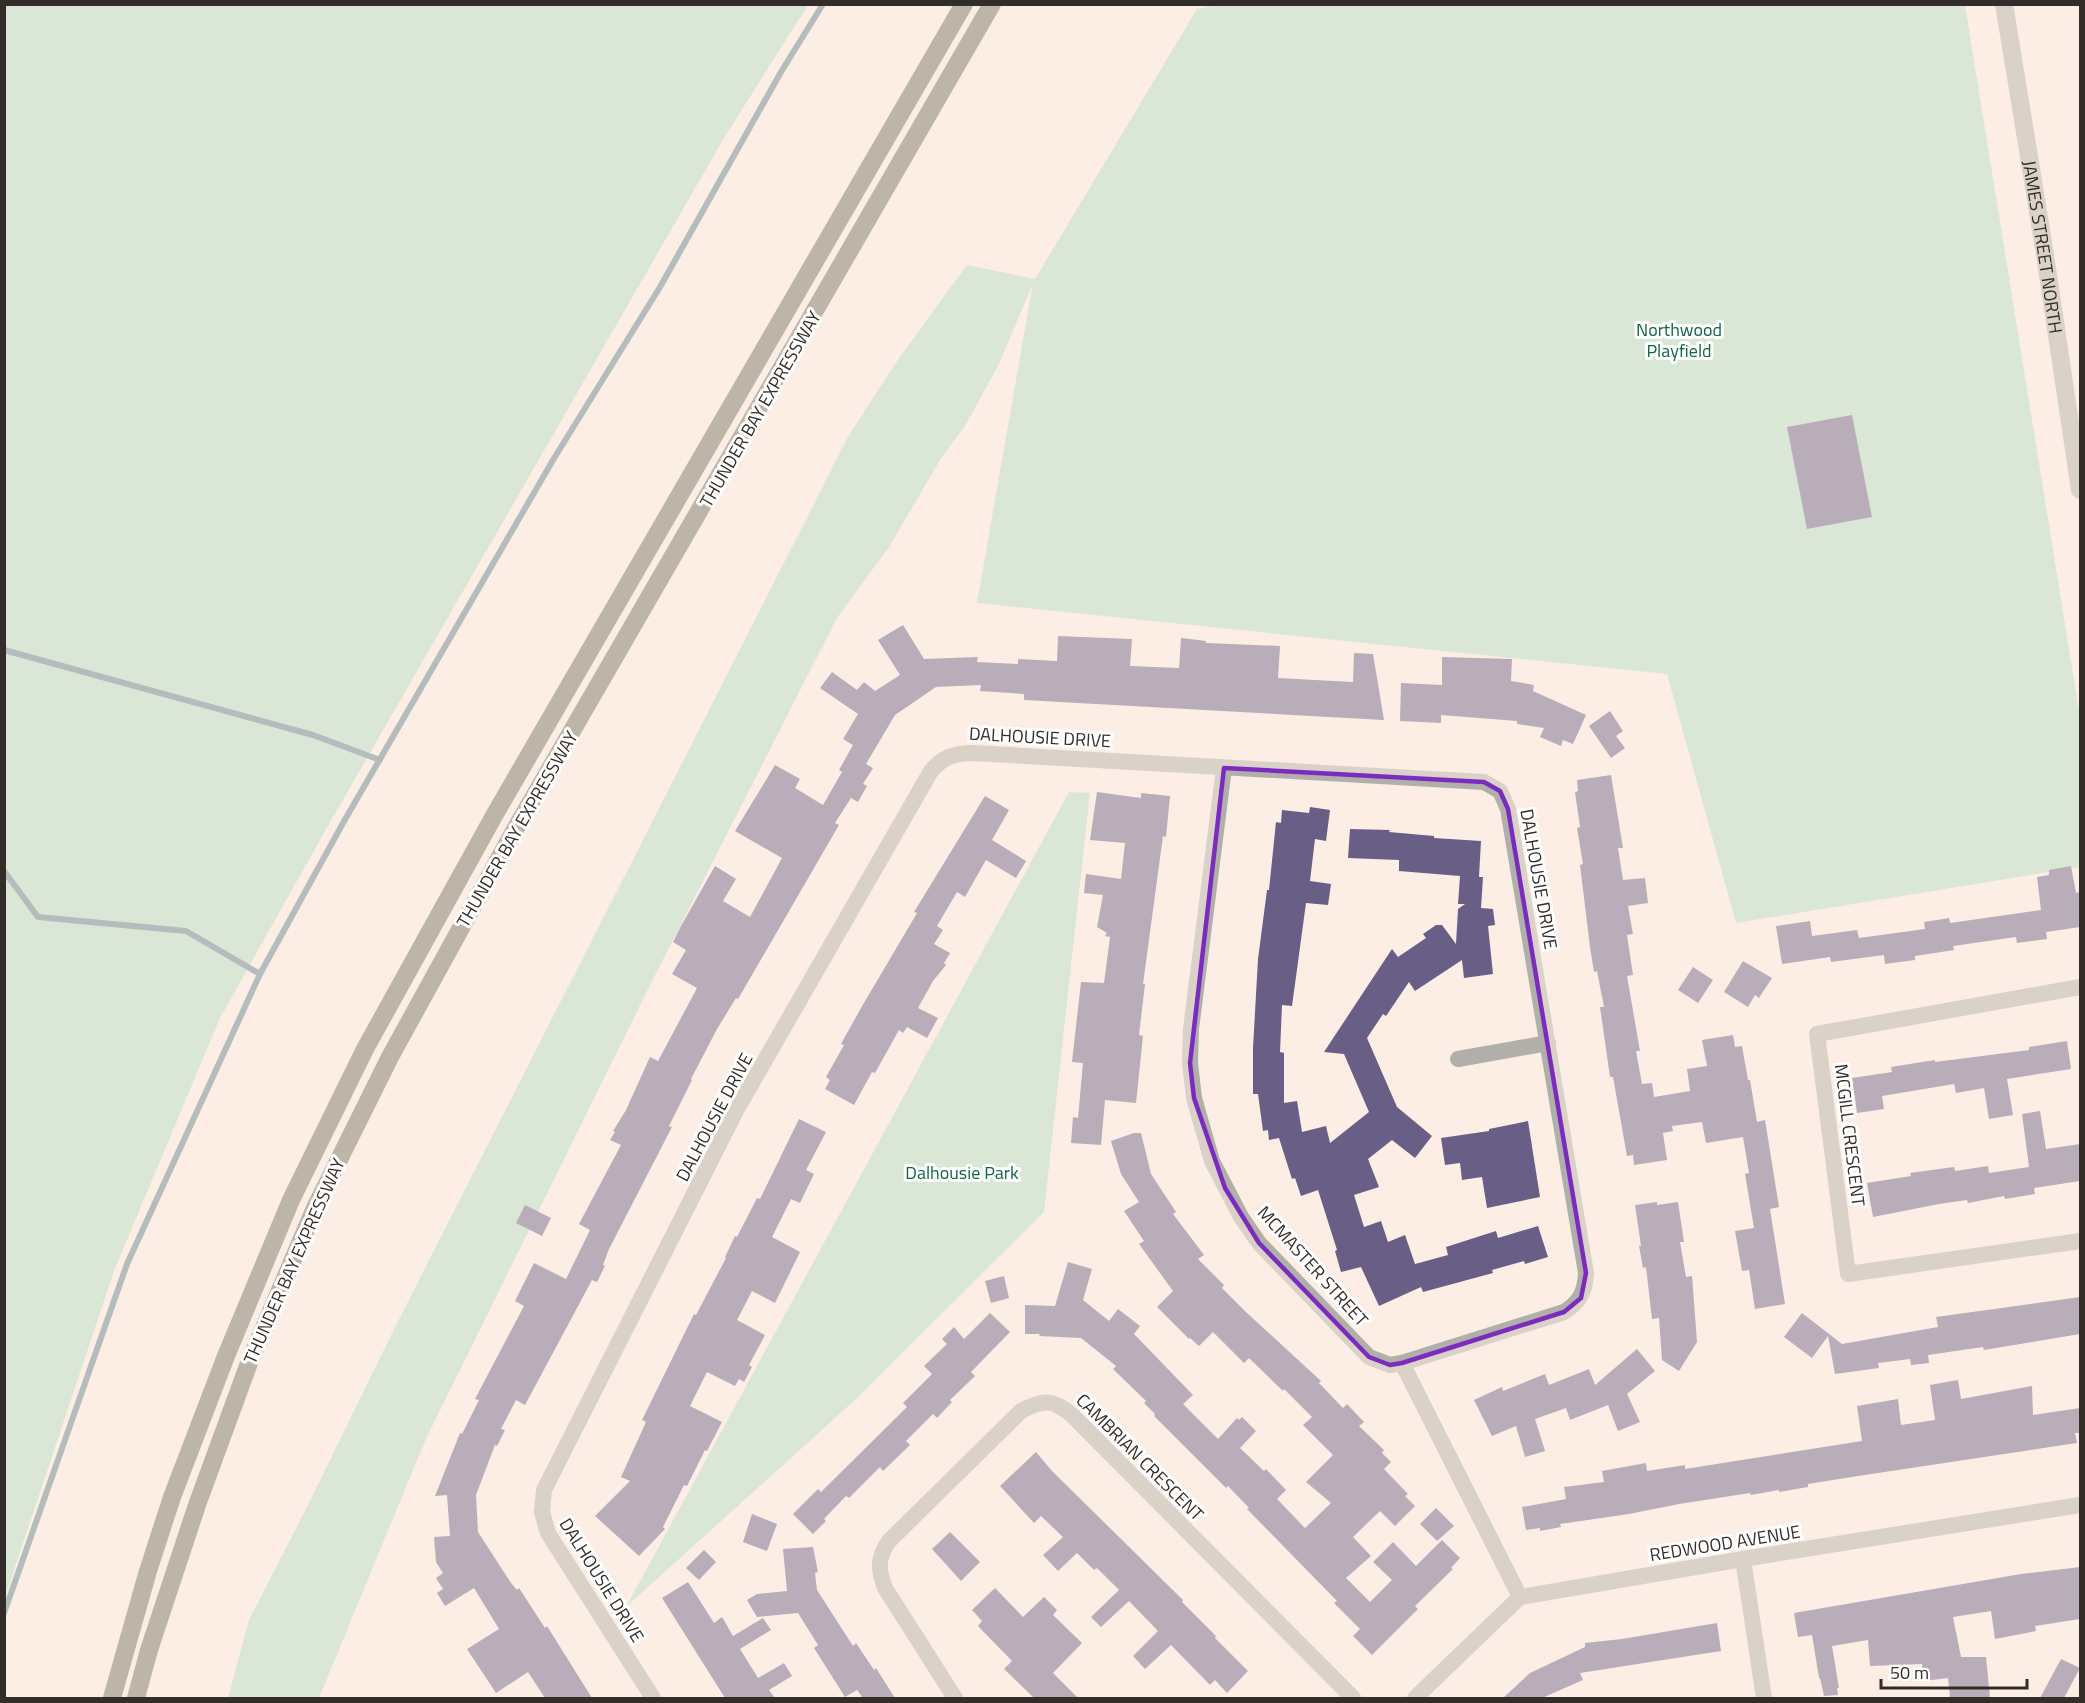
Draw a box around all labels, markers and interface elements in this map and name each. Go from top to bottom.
street label: JAMES STREET NORTH [2016,158,2070,335]
street label: THUNDER BAY EXPRESSWAY [693,306,828,512]
park label: Northwood Playfield [1636,316,1722,364]
street label: DALHOUSIE DRIVE [968,720,1112,754]
street label: THUNDER BAY EXPRESSWAY [450,726,585,932]
street label: DALHOUSIE DRIVE [1513,807,1565,951]
street label: DALHOUSIE DRIVE [669,1048,759,1186]
street label: MCGILL CRESCENT [1828,1062,1872,1208]
street label: THUNDER BAY EXPRESSWAY [236,1154,352,1368]
park label: Dalhousie Park [905,1159,1019,1186]
street label: MCMASTER STREET [1251,1200,1375,1333]
street label: CAMBRIAN CRESCENT [1070,1387,1210,1527]
street label: DALHOUSIE DRIVE [553,1513,651,1647]
street label: REDWOOD AVENUE [1648,1518,1802,1568]
scale bar [1881,1652,2026,1690]
text: 50 m [1890,1659,1929,1686]

